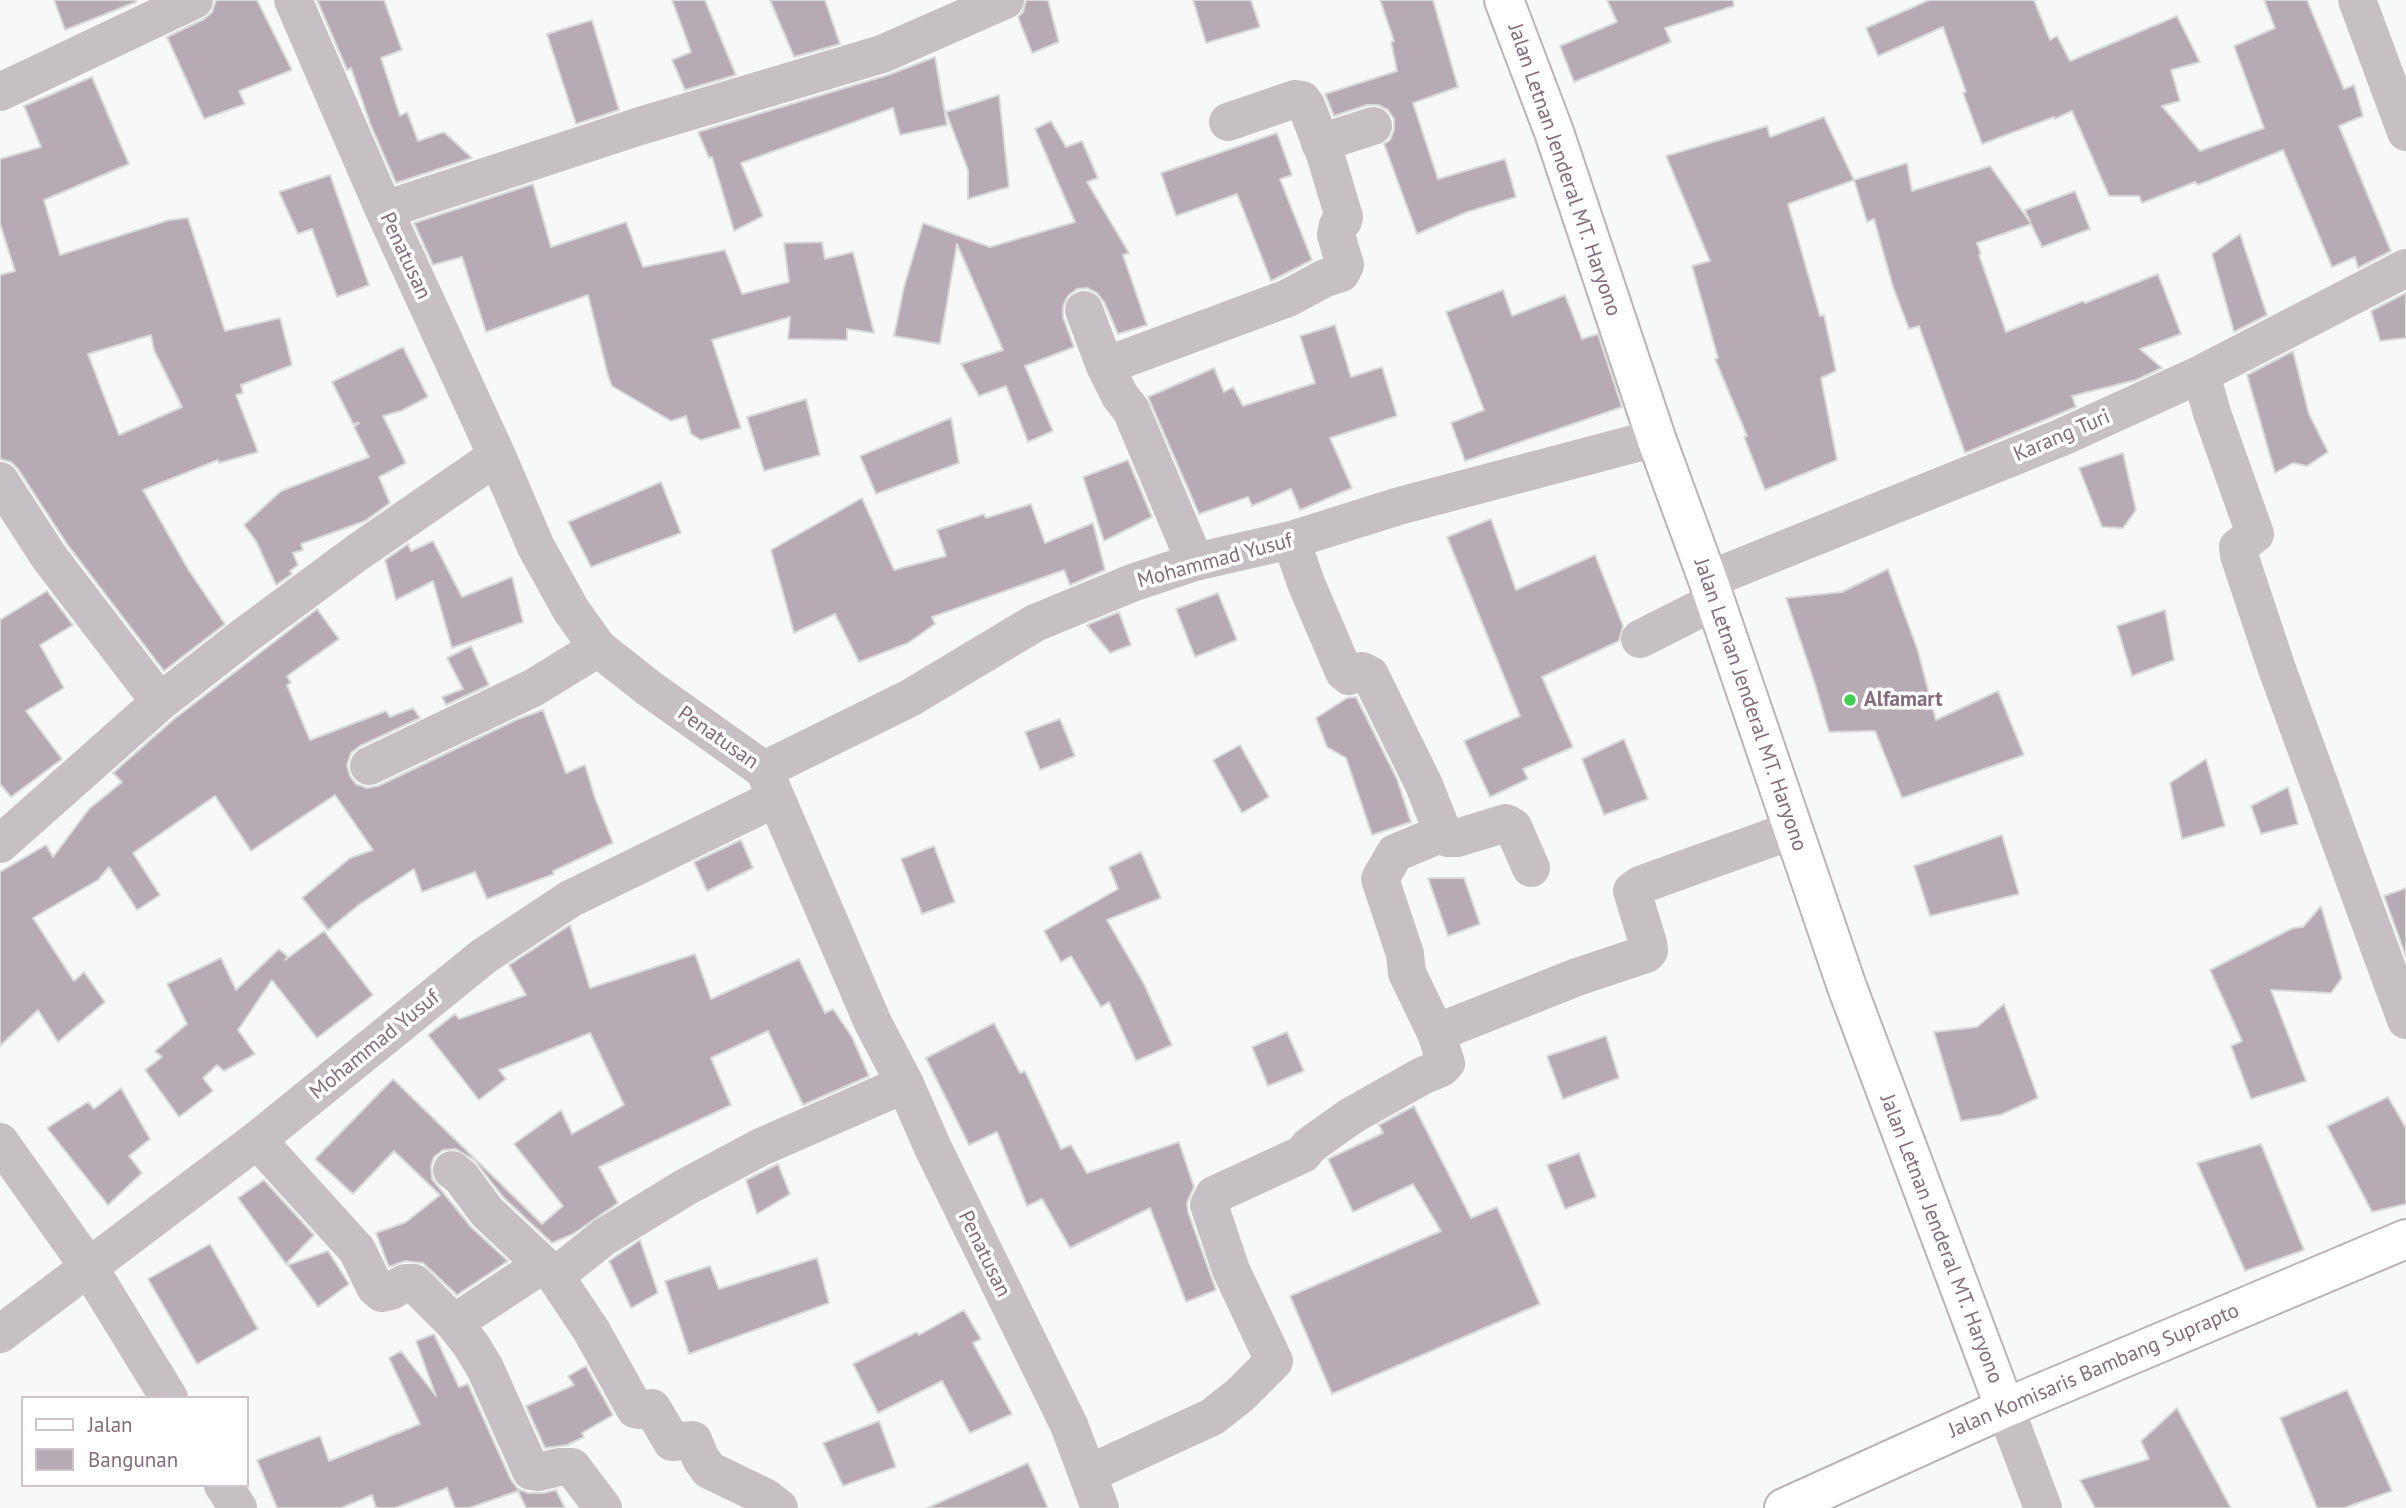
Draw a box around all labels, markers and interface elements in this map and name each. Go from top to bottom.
street label: Jalan Letnan Jenderal MT. Haryono [1502,21,1626,319]
street label: Penatusan [374,209,436,303]
street label: Karang Turi [2010,404,2114,468]
street label: Mohammad Yusuf [1135,528,1295,594]
street label: Jalan Letnan Jenderal MT. Haryono [1688,556,1812,854]
place label: Alfamart [1864,687,1943,713]
marker: Alfamart [1842,692,1858,708]
street label: Penatusan [673,701,763,775]
street label: Mohammad Yusuf [305,985,445,1105]
street label: Jalan Letnan Jenderal MT. Haryono [1874,1091,2008,1387]
street label: Penatusan [952,1207,1016,1301]
street label: Jalan Komisaris Bambang Suprapto [1945,1298,2243,1444]
legend [21,1396,248,1487]
text: Jalan [88,1411,133,1438]
text: Bangunan [88,1446,178,1473]

